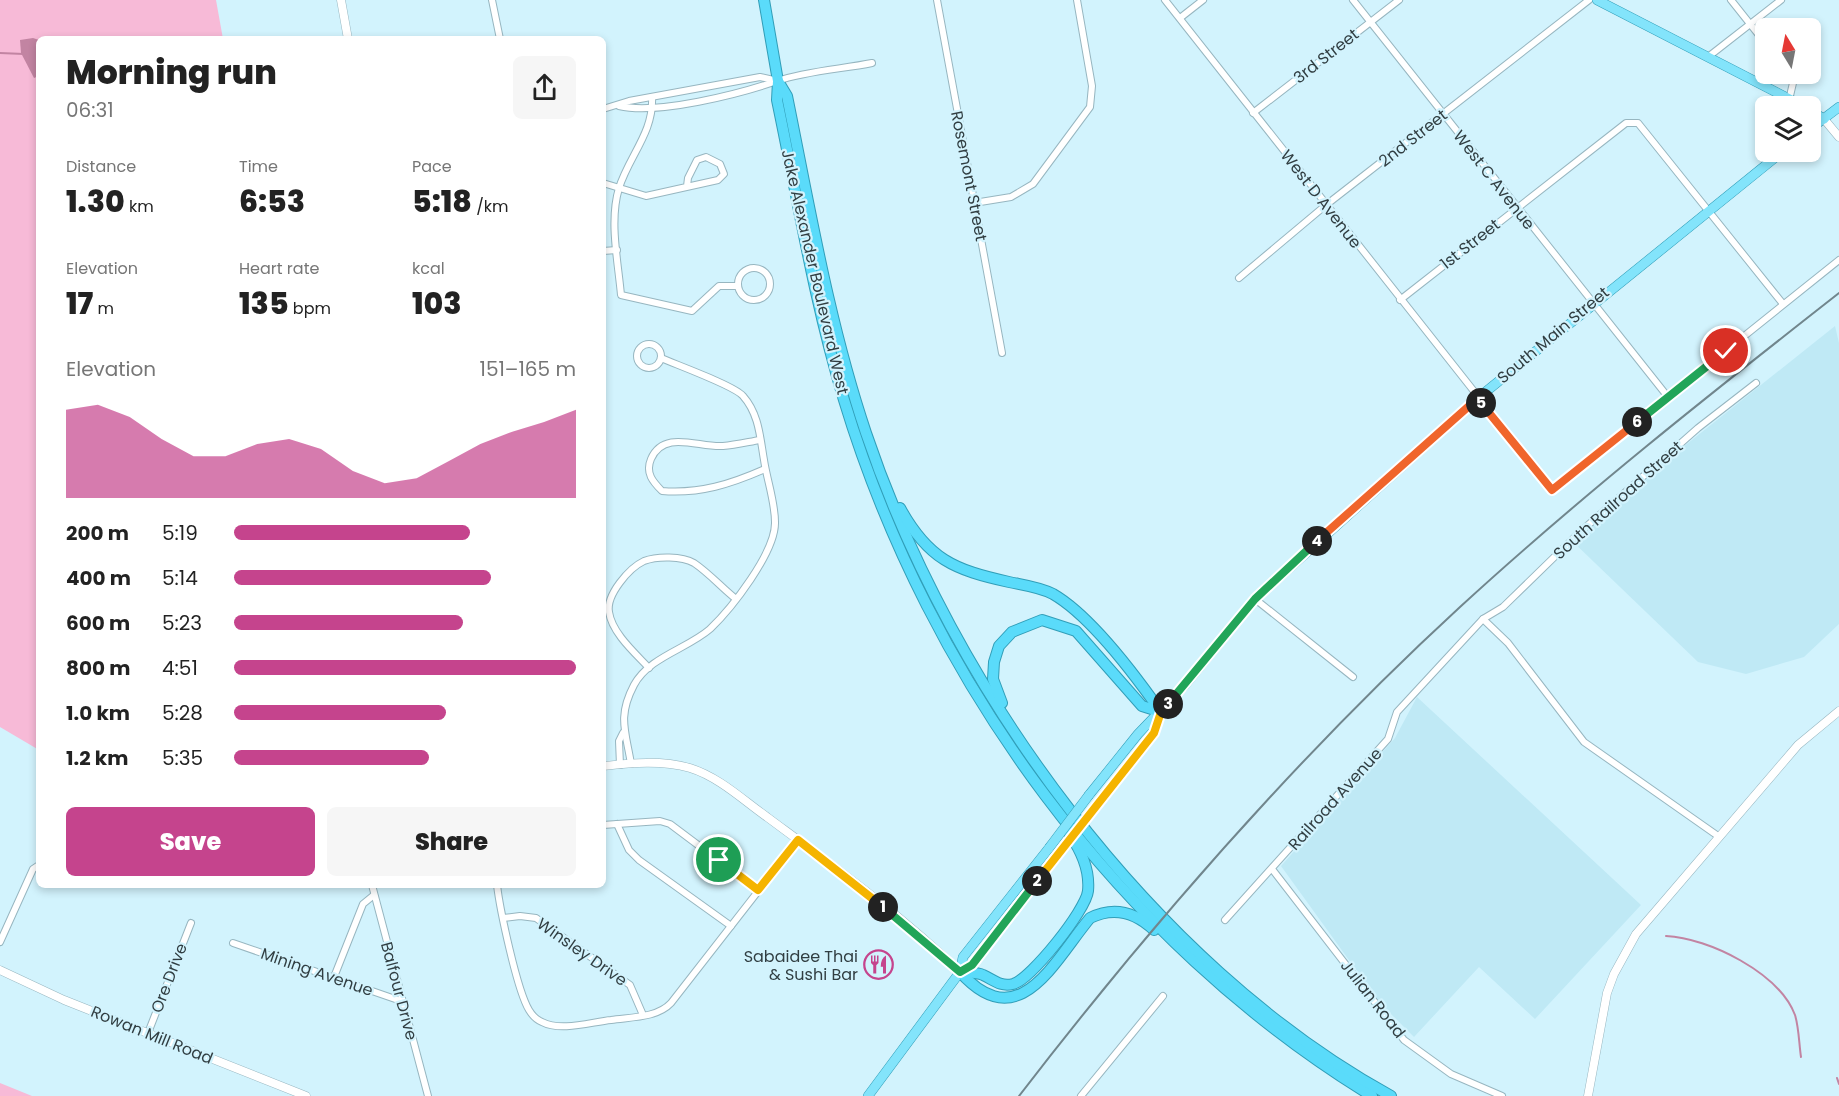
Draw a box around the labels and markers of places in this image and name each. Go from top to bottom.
pin [1700,325,1751,376]
pin: 5 [1466,388,1496,418]
pin: 6 [1622,407,1652,437]
pin: 4 [1302,526,1332,556]
pin: 3 [1153,689,1183,719]
pin [693,834,744,885]
pin: 2 [1022,866,1052,896]
pin: 1 [868,892,898,922]
place label: Sabaidee Thai & Sushi Bar [744,945,858,986]
restaurant icon: Sabaidee Thai & Sushi Bar [863,949,895,981]

